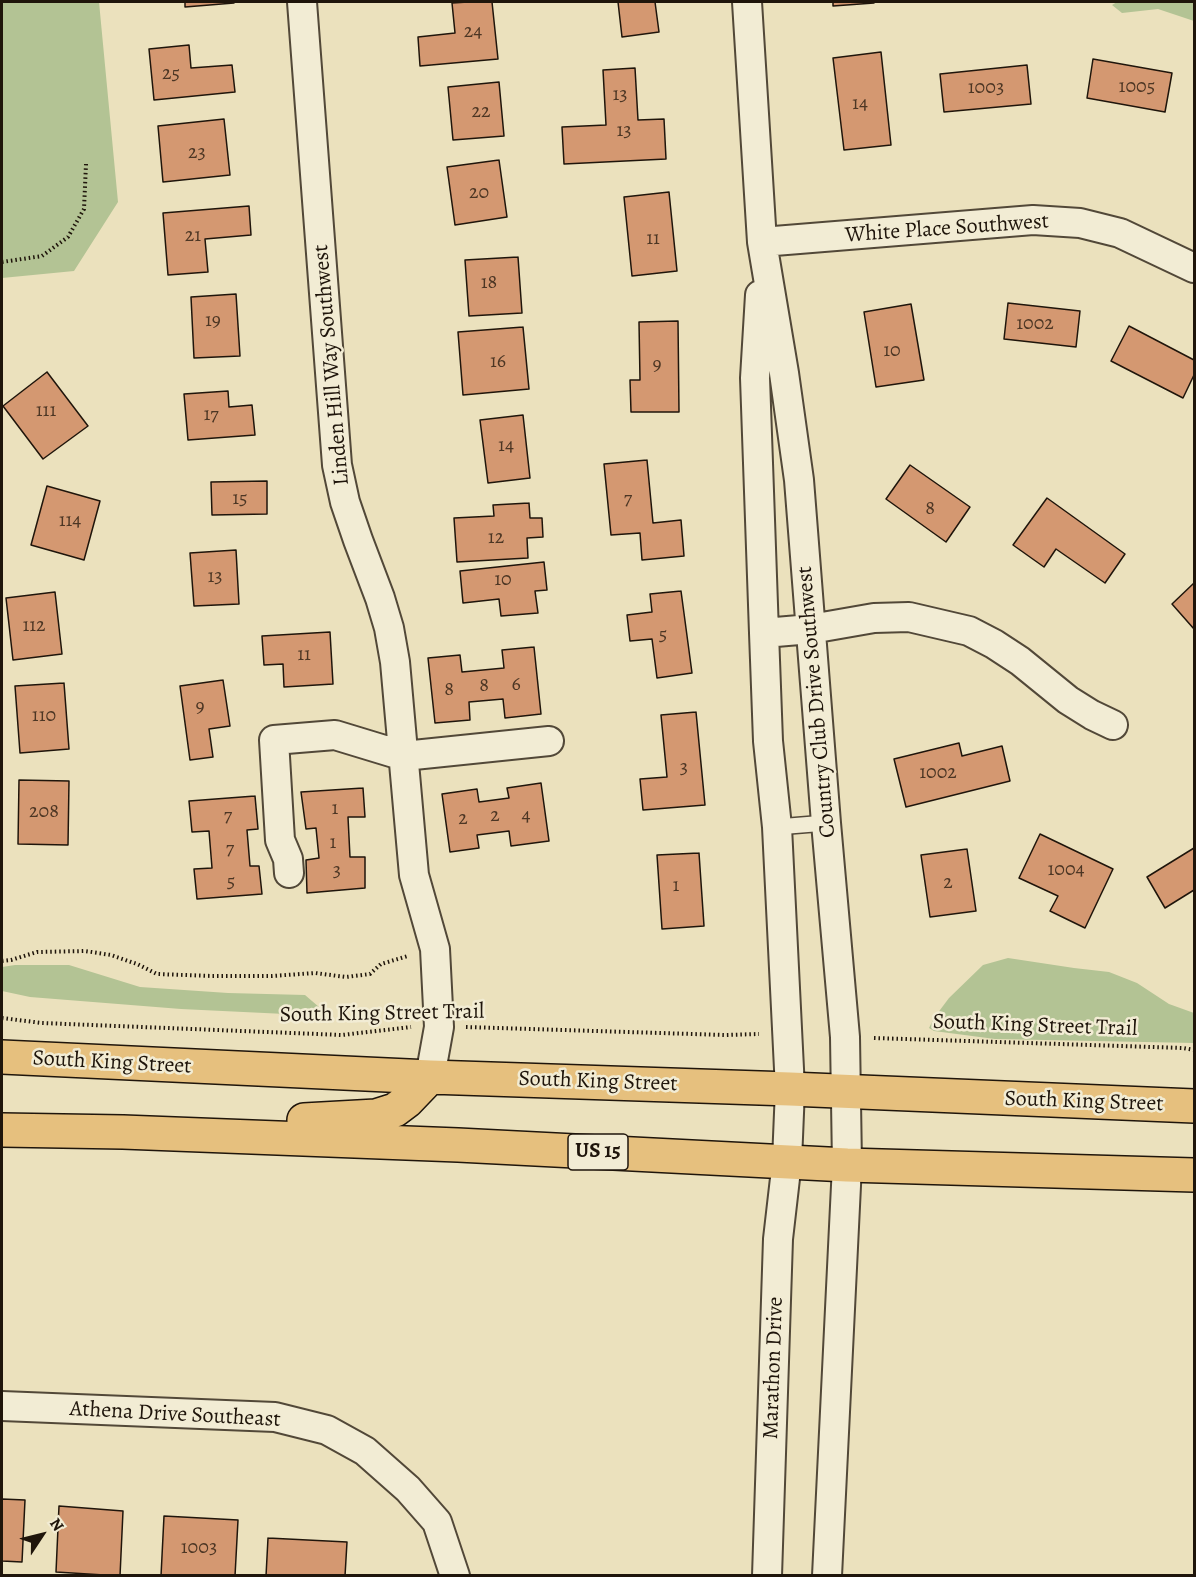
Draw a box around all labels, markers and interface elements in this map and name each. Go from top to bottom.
house number: 24 [464,20,482,44]
house number: 25 [162,62,180,86]
house number: 1005 [1119,75,1155,99]
house number: 1003 [968,76,1004,100]
house number: 13 [612,83,628,107]
house number: 14 [852,92,868,116]
house number: 22 [472,100,490,124]
house number: 13 [616,119,632,143]
house number: 23 [188,141,206,165]
house number: 20 [469,181,489,205]
street label: White Place Southwest [844,209,1050,249]
house number: 21 [185,224,201,248]
house number: 11 [646,227,660,251]
street label: Linden Hill Way Southwest [308,243,356,487]
house number: 18 [481,271,497,295]
house number: 19 [205,309,221,333]
house number: 1002 [1016,312,1054,336]
house number: 10 [883,339,901,363]
house number: 16 [490,350,506,374]
house number: 9 [652,353,662,377]
house number: 111 [36,399,56,423]
house number: 17 [203,403,219,427]
house number: 14 [498,434,514,458]
house number: 15 [232,487,248,511]
house number: 7 [624,487,632,511]
house number: 8 [925,497,935,521]
house number: 114 [59,509,81,533]
house number: 12 [488,526,504,550]
house number: 13 [207,565,223,589]
street label: Country Club Drive Southwest [792,565,842,839]
house number: 10 [494,568,512,592]
house number: 112 [22,614,46,638]
house number: 5 [659,623,667,647]
house number: 11 [297,643,311,667]
house number: 6 [511,673,521,697]
house number: 8 [479,674,489,698]
house number: 8 [444,678,454,702]
house number: 9 [195,695,205,719]
house number: 110 [32,704,56,728]
house number: 3 [680,756,688,780]
house number: 1002 [919,761,957,785]
house number: 1 [332,797,338,821]
house number: 208 [29,800,59,824]
house number: 7 [224,804,232,828]
house number: 2 [490,804,500,828]
house number: 4 [521,804,531,828]
house number: 2 [458,807,468,831]
house number: 1 [330,831,336,855]
house number: 7 [226,837,234,861]
house number: 1004 [1047,858,1085,882]
house number: 3 [333,859,341,883]
house number: 5 [227,870,235,894]
house number: 2 [943,871,953,895]
house number: 1 [673,874,679,898]
street label: South King Street Trail [279,999,485,1029]
street label: South King Street Trail [932,1009,1138,1043]
street label: South King Street [32,1046,192,1080]
street label: South King Street [518,1066,678,1098]
street label: South King Street [1004,1086,1164,1118]
road number: US 15 [568,1134,628,1170]
street label: Marathon Drive [758,1296,790,1440]
street label: Athena Drive Southeast [69,1396,281,1434]
north arrow [12,1505,72,1565]
text: N [44,1514,69,1536]
house number: 1003 [181,1536,217,1560]

